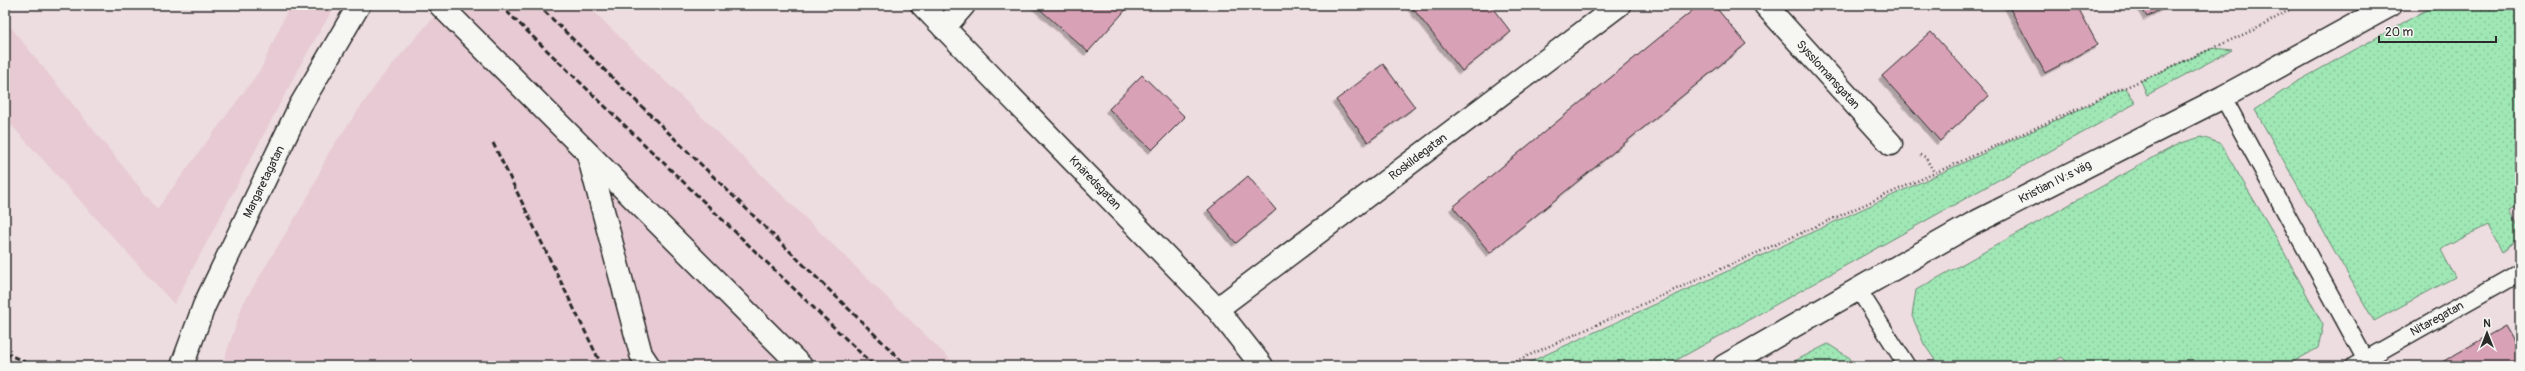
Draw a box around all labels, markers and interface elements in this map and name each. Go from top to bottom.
scale bar [2379,18,2496,44]
text: 20 m [2385,25,2414,40]
street label: Sysslomansgatan [1793,37,1863,113]
street label: Roskildegatan [1386,130,1450,184]
street label: Margaretagatan [240,143,288,221]
street label: Knäredsgatan [1066,153,1125,213]
street label: Kristian IV:s väg [2016,157,2094,207]
street label: Nitaregatan [2408,298,2466,340]
north arrow [2467,313,2507,353]
text: N [2483,317,2491,330]

